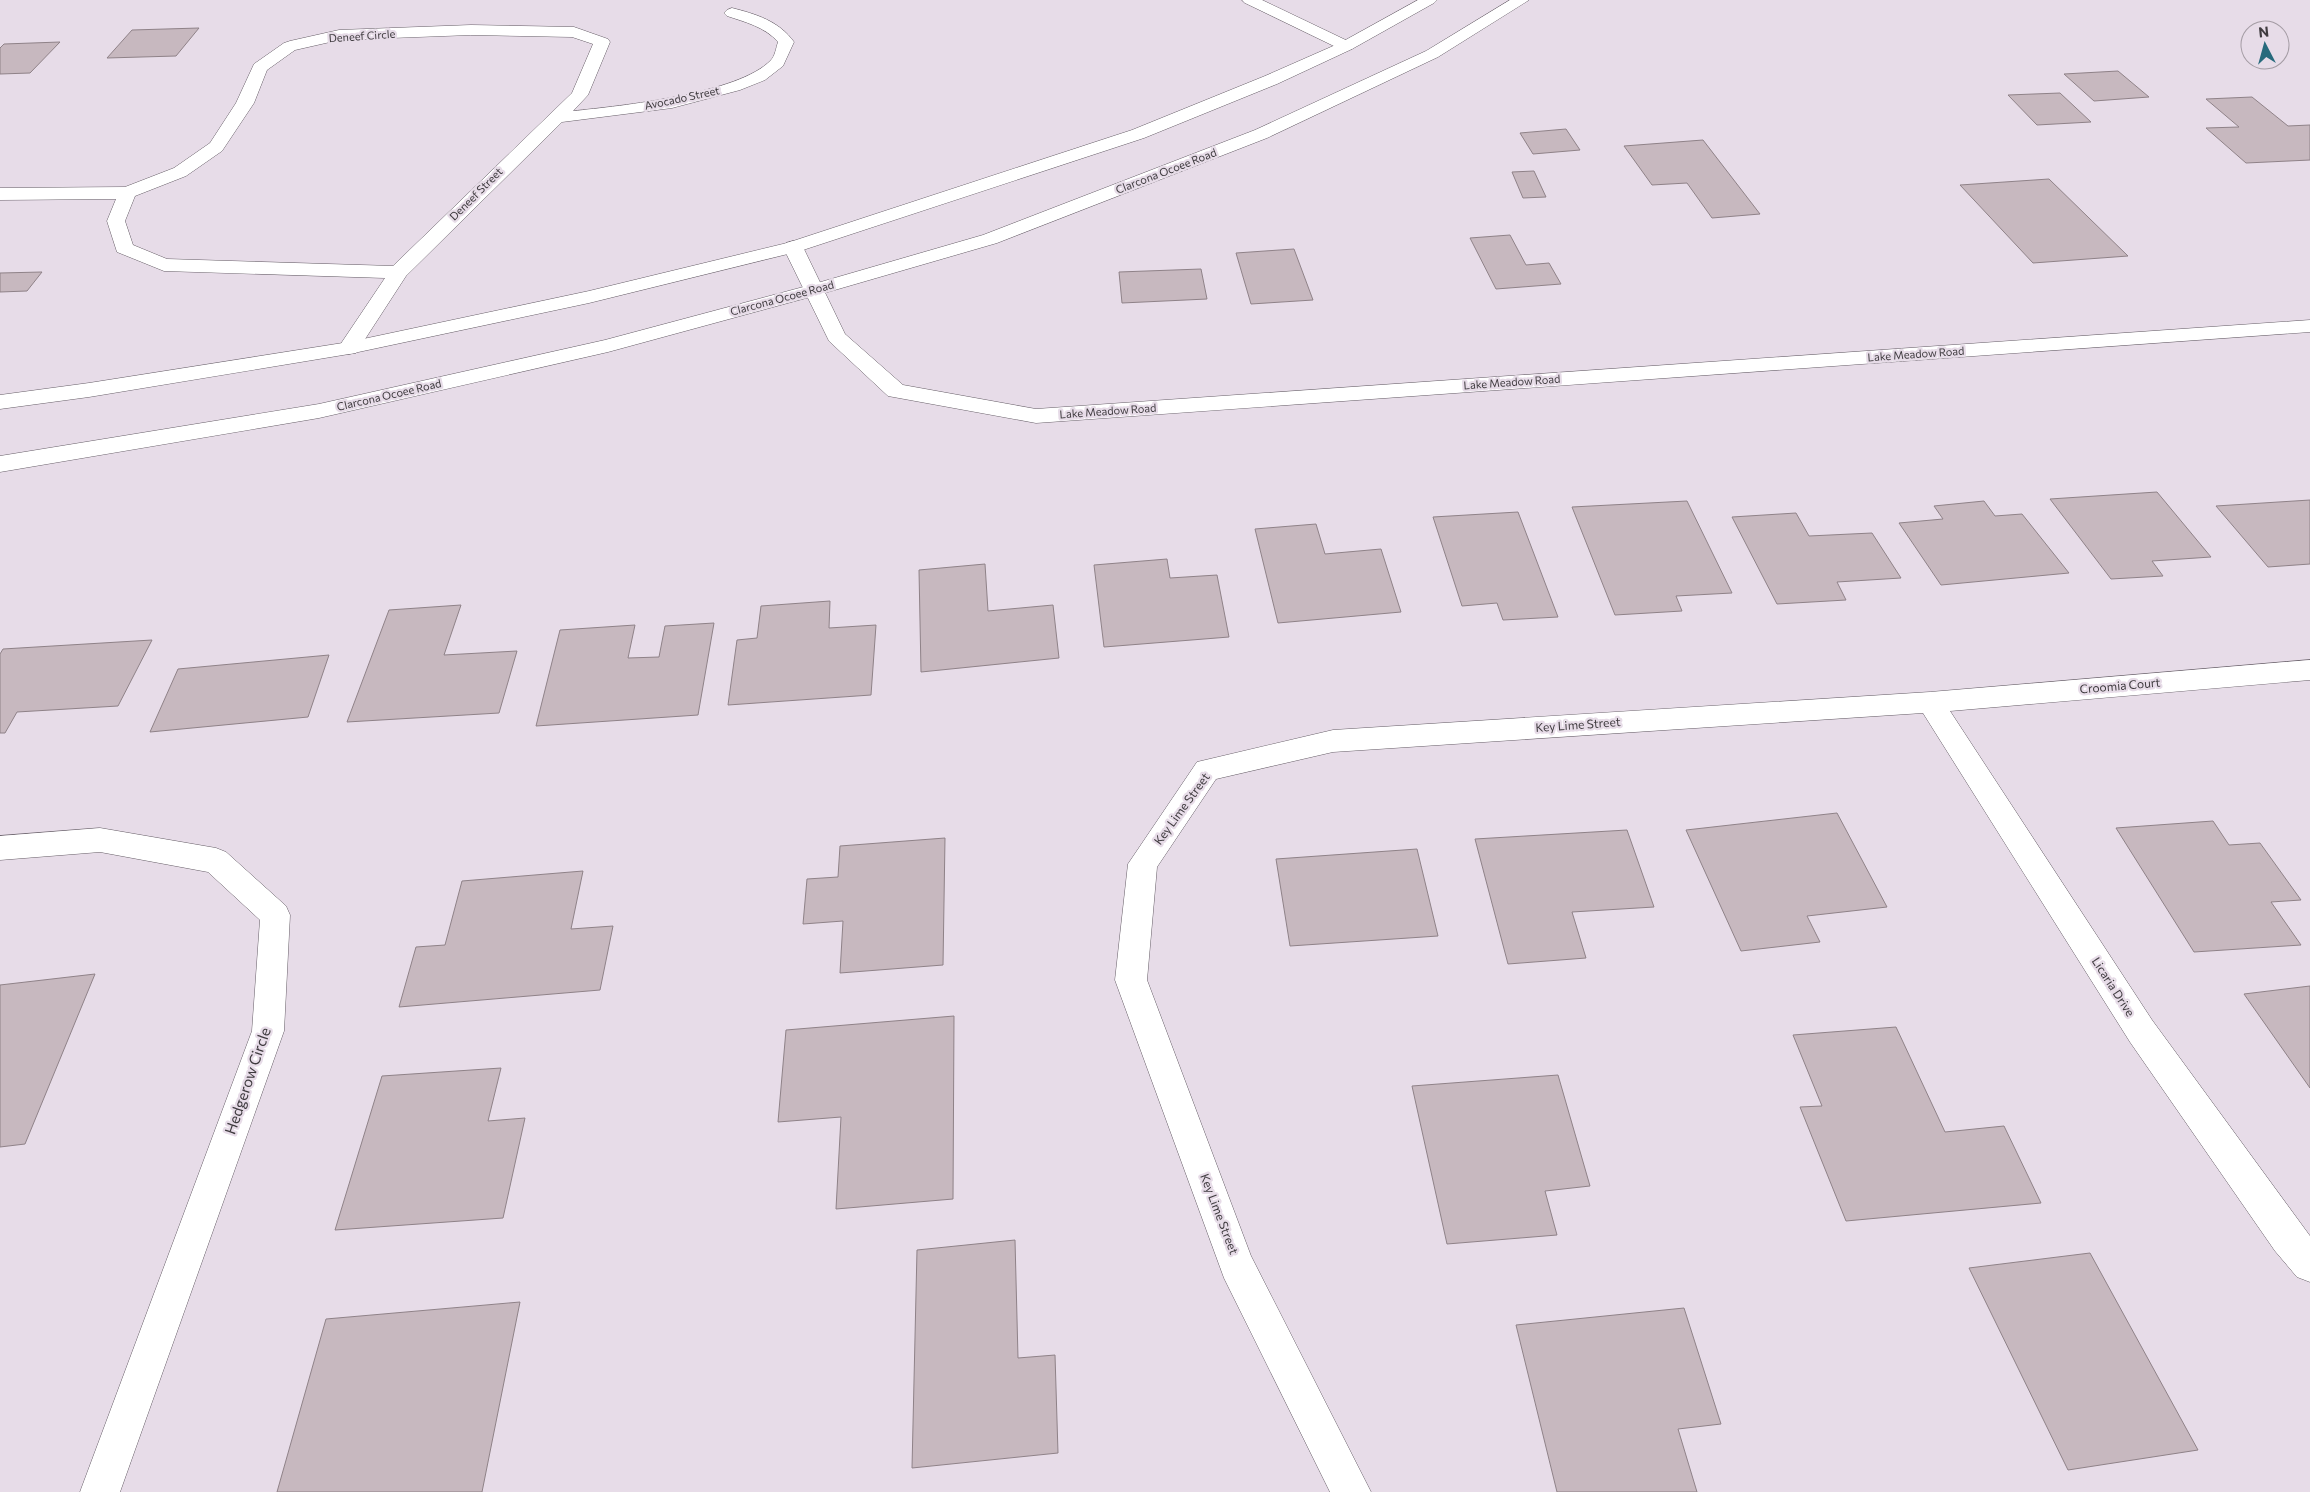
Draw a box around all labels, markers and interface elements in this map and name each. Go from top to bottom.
north arrow [2240,20,2290,70]
text: N [2257,23,2270,41]
street label: Deneef Circle [328,27,396,44]
street label: Avocado Street [643,83,721,112]
street label: Clarcona Ocoee Road [1114,145,1218,196]
street label: Deneef Street [447,164,505,223]
street label: Clarcona Ocoee Road [729,277,835,318]
street label: Lake Meadow Road [1867,344,1965,363]
street label: Lake Meadow Road [1463,372,1561,391]
street label: Clarcona Ocoee Road [335,376,442,413]
street label: Lake Meadow Road [1059,401,1157,420]
street label: Croomia Court [2079,674,2161,696]
street label: Key Lime Street [1535,714,1621,734]
street label: Key Lime Street [1150,770,1212,847]
street label: Licaria Drive [2090,954,2138,1019]
street label: Hedgerow Circle [220,1025,274,1137]
street label: Key Lime Street [1198,1171,1242,1256]

